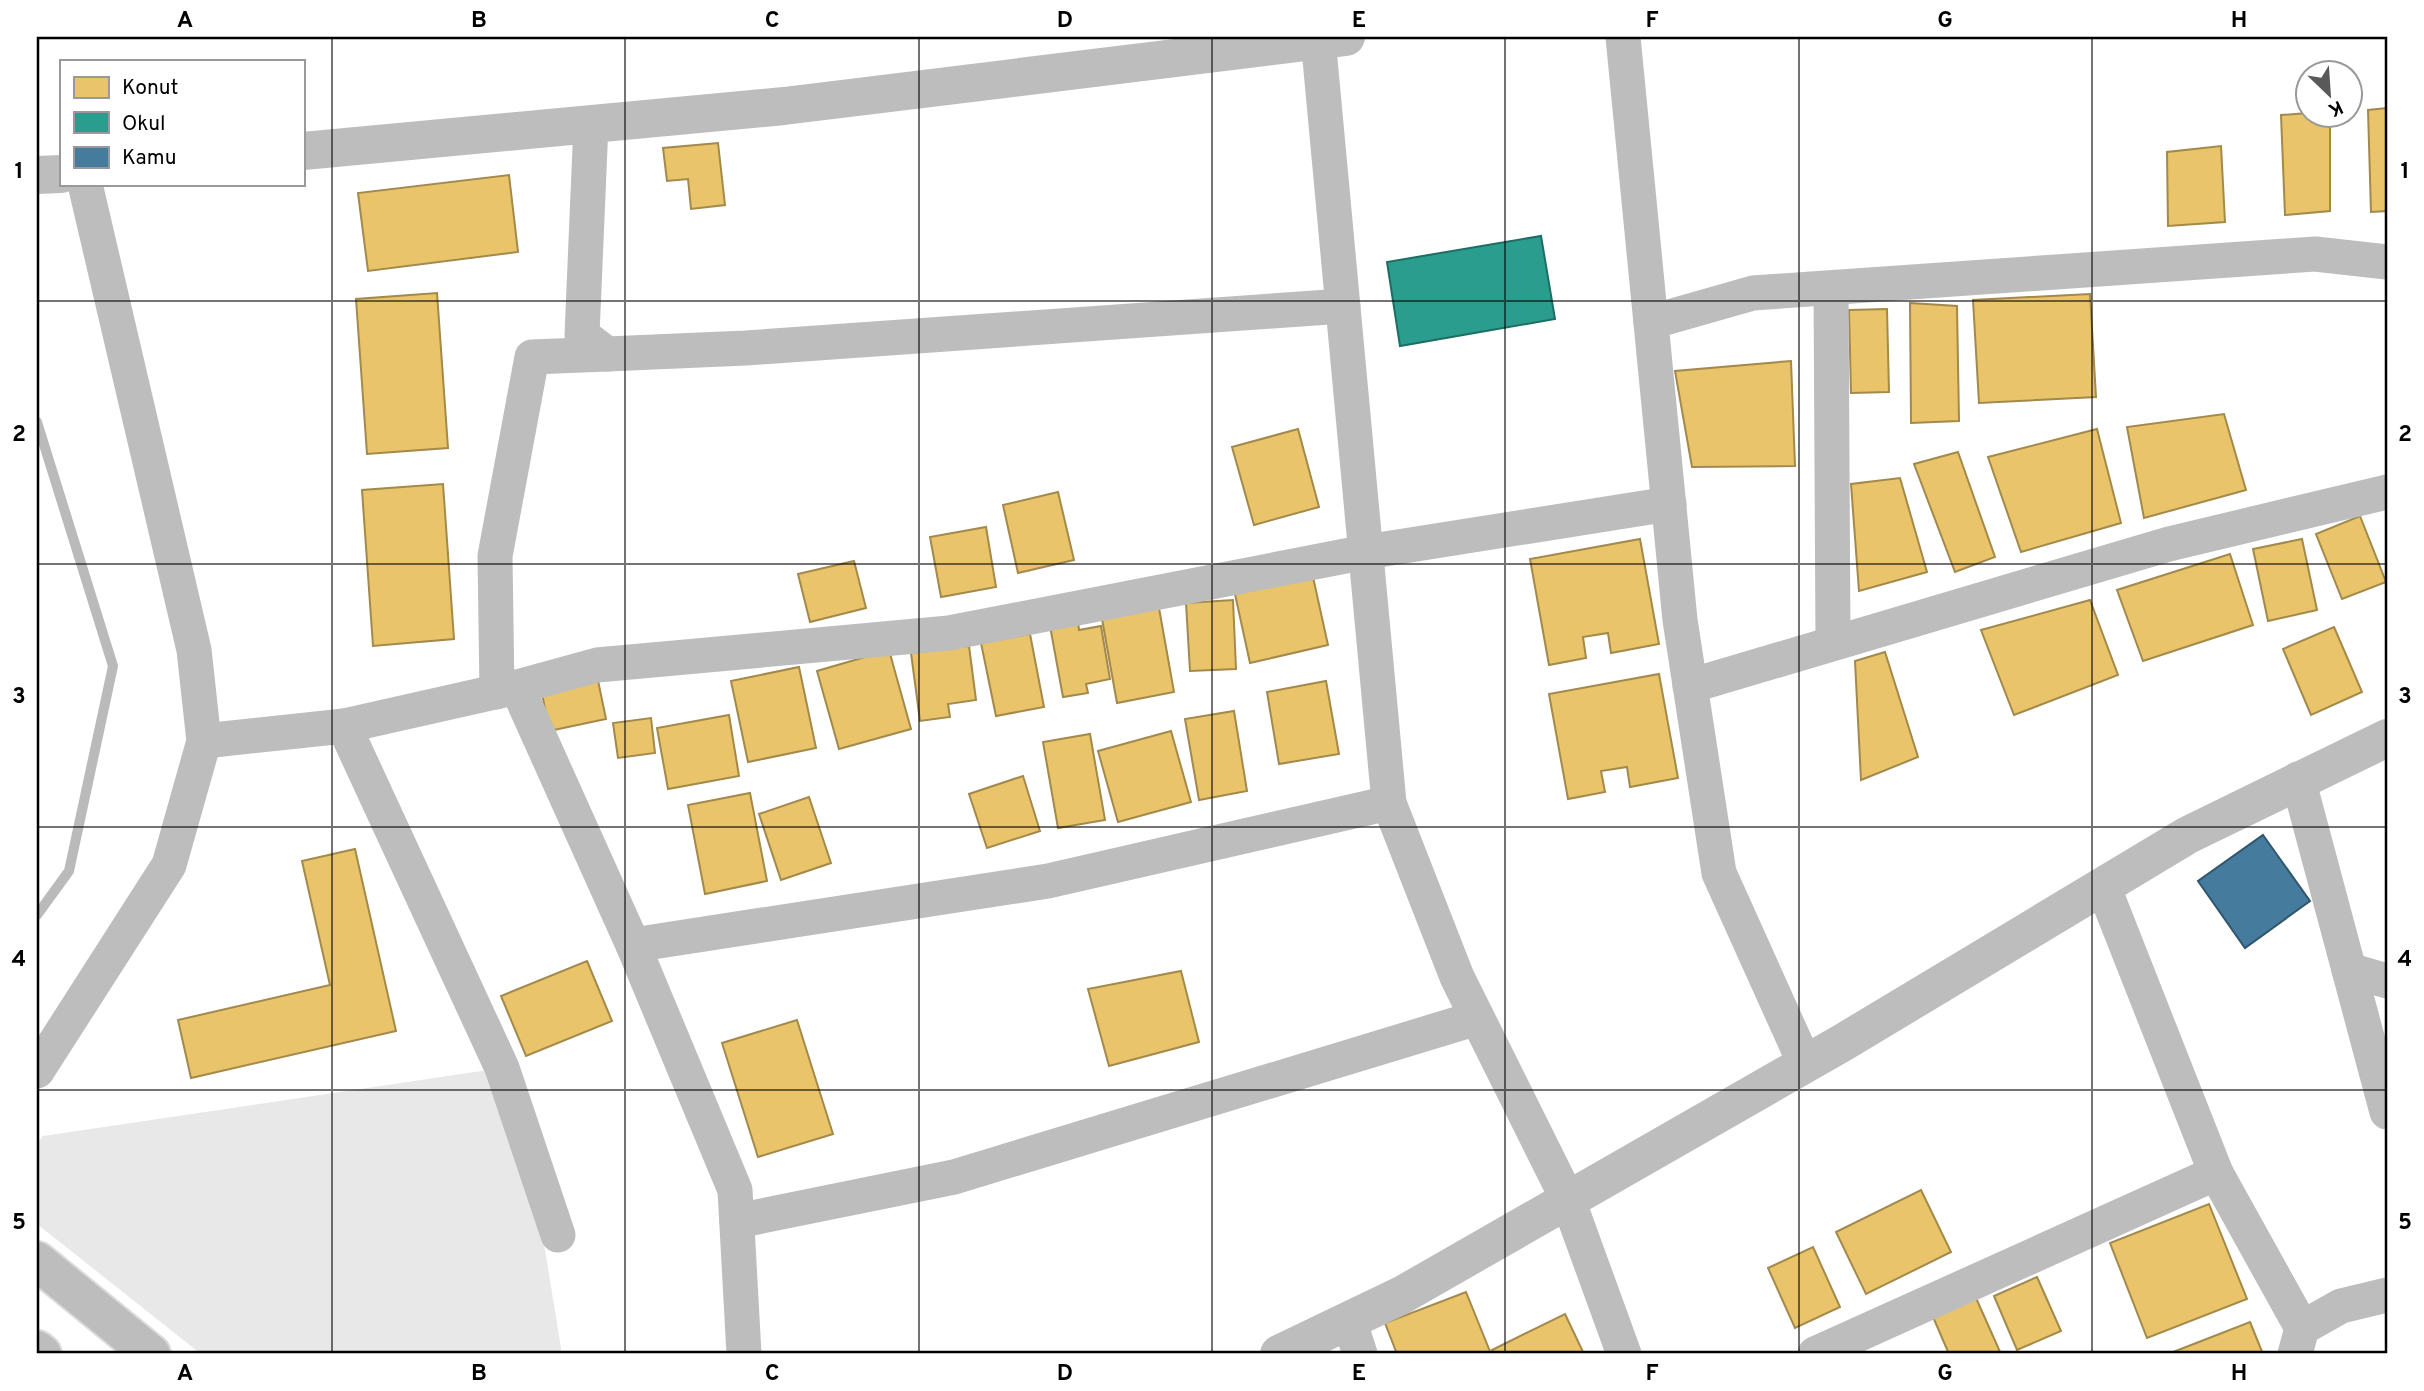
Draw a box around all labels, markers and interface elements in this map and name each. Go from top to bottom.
text: A [177,7,193,36]
text: B [471,7,487,36]
text: C [765,7,779,36]
text: D [1057,7,1073,36]
text: E [1352,7,1366,36]
text: F [1645,7,1659,36]
text: G [1937,7,1953,36]
text: H [2231,7,2247,36]
legend [60,60,304,186]
north arrow [2294,60,2364,130]
text: Konut [122,75,179,102]
text: K [2324,94,2347,121]
text: Okul [122,111,166,138]
text: Kamu [122,145,176,172]
text: 1 [14,158,24,187]
text: 1 [2400,158,2410,187]
text: 2 [12,421,26,450]
text: 2 [2398,421,2412,450]
text: 3 [12,683,26,712]
text: 3 [2398,683,2412,712]
text: 4 [12,946,26,975]
text: 4 [2398,946,2412,975]
text: 5 [12,1209,26,1238]
text: 5 [2398,1209,2412,1238]
text: A [177,1360,193,1389]
text: B [471,1360,487,1389]
text: C [765,1360,779,1389]
text: D [1057,1360,1073,1389]
text: E [1352,1360,1366,1389]
text: F [1645,1360,1659,1389]
text: G [1937,1360,1953,1389]
text: H [2231,1360,2247,1389]

